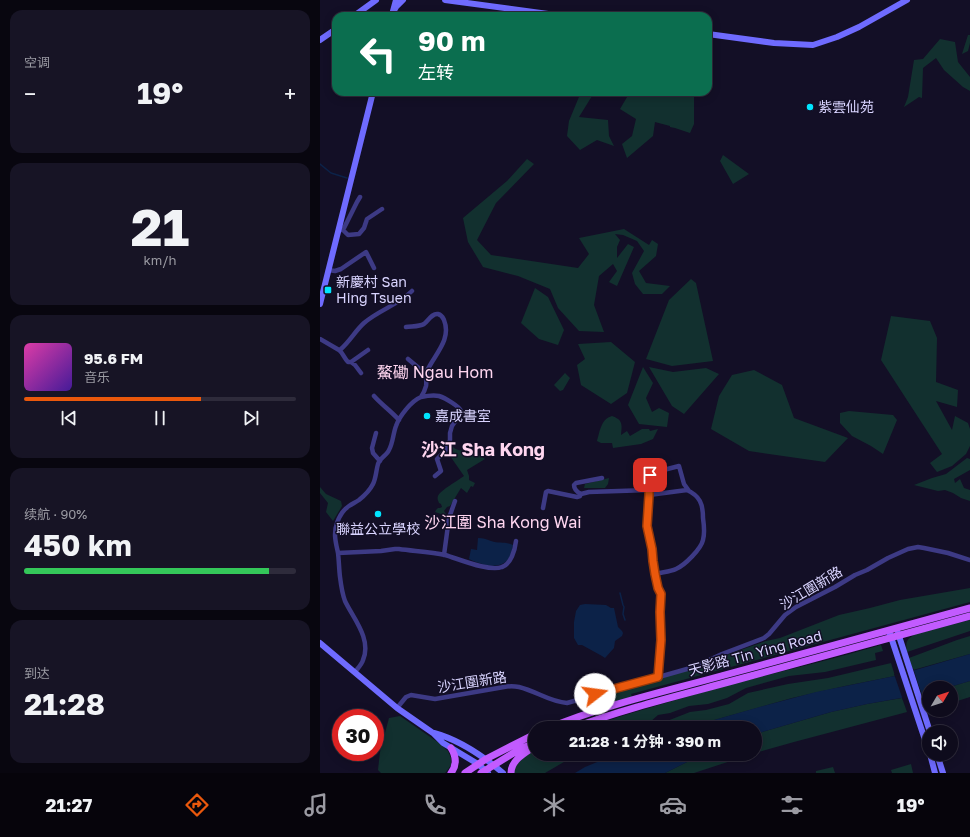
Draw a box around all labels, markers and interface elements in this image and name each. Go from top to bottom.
text: 90 m [418,24,485,57]
icon: left [352,28,404,80]
text: 空调 [24,54,50,70]
text: 左转 [418,61,454,83]
text: 19° [137,75,183,111]
text: − [24,80,36,107]
text: + [284,80,296,107]
place label: 紫雲仙苑 [818,98,874,115]
marker: 紫雲仙苑 [805,102,815,112]
text: 21 [131,195,189,257]
text: km/h [143,252,177,268]
place label: 新慶村 San Hing Tsuen [336,273,412,306]
marker: 新慶村 San Hing Tsuen [323,285,333,295]
text: 95.6 FM [84,349,143,367]
district label: 鰲磡 Ngau Hom [377,362,493,382]
text: 音乐 [84,369,110,385]
icon: previous [58,407,80,429]
icon: pause [149,407,171,429]
icon: next [240,407,262,429]
place label: 嘉成書室 [435,407,491,424]
marker: 嘉成書室 [422,411,432,421]
district label: 沙江 Sha Kong [421,438,545,460]
pin [633,458,667,492]
icon: arrive [639,464,661,486]
text: 续航 · 90% [24,506,87,522]
marker: 聯益公立學校 [373,509,383,519]
district label: 沙江圍 Sha Kong Wai [424,512,582,532]
place label: 聯益公立學校 [336,520,420,537]
text: 450 km [24,527,132,563]
street label: 沙江圍新路 [776,562,845,613]
street label: 天影路 Tin Ying Road [686,626,824,679]
text: 到达 [24,665,50,681]
street label: 沙江圍新路 [436,668,508,695]
position arrow [574,673,616,715]
north arrow [922,681,958,717]
map controls [922,681,958,761]
text: 21:28 [24,686,105,722]
speed limit sign: 30 [332,709,384,761]
button: sound [922,725,958,761]
text: 21:28 · 1 分钟 · 390 m [569,732,721,750]
icon: directions [183,791,211,819]
icon: music [302,791,330,819]
icon: phone [421,791,449,819]
icon: climate [540,791,568,819]
icon: car [659,791,687,819]
icon: filters [778,791,806,819]
text: 21:27 [45,794,92,816]
text: 19° [897,794,924,816]

